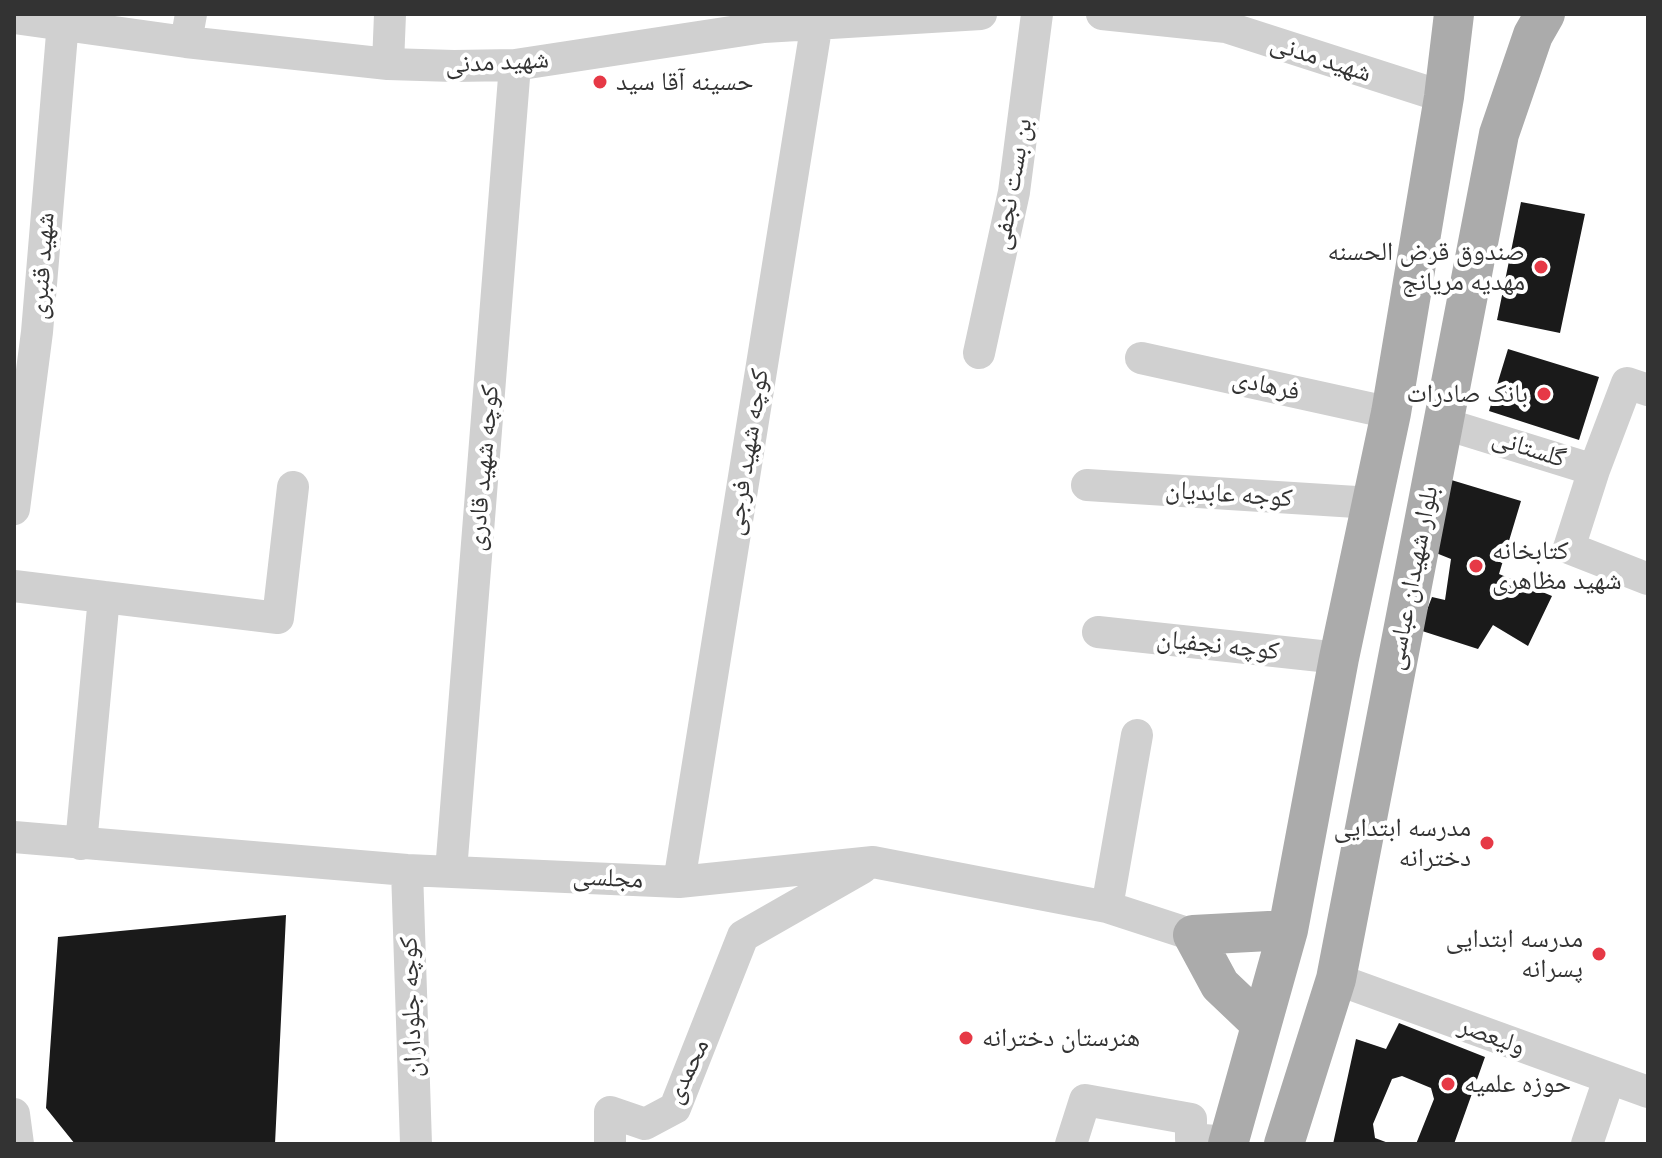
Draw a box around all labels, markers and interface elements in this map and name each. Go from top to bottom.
street label: شهید مدنی [1267,27,1375,89]
street label: شهید مدنی [444,44,550,80]
place label: حسینه آقا سید [616,66,754,98]
marker: حسینه آقا سید [591,73,609,91]
street label: بن بست نجفی [985,116,1039,252]
street label: شهید قنبری [23,211,61,321]
place label: صندوق قرض الحسنه مهدیه مریانج [1328,236,1525,298]
marker: صندوق قرض الحسنه مهدیه مریانج [1532,258,1550,276]
street label: فرهادی [1229,363,1303,407]
street label: کوچه شهید فرجی [718,366,776,538]
place label: بانک صادرات [1407,378,1528,410]
street label: کوچه شهید قادری [460,383,506,553]
marker: بانک صادرات [1535,385,1553,403]
street label: گلستانی [1488,422,1570,474]
street label: کوجه عابدیان [1164,474,1294,514]
street label: بلوار شهیدان عباسی [1379,483,1445,673]
place label: کتابخانه شهید مظاهری [1492,535,1622,596]
marker: کتابخانه شهید مظاهری [1467,557,1485,575]
street label: کوچه نجفیان [1155,623,1281,667]
place label: مدرسه ابتدایی دخترانه [1334,812,1471,874]
marker: مدرسه ابتدایی دخترانه [1478,834,1496,852]
street label: مجلسی [572,861,644,895]
place label: مدرسه ابتدایی پسرانه [1446,923,1583,984]
street label: کوچه جلوداران [393,936,429,1078]
marker: مدرسه ابتدایی پسرانه [1590,945,1608,963]
street label: ولیعصر [1454,1010,1530,1062]
place label: هنرستان دخترانه [982,1022,1140,1054]
marker: هنرستان دخترانه [957,1029,975,1047]
street label: محمدی [658,1033,716,1109]
place label: حوزه علمیه [1464,1068,1571,1100]
marker: حوزه علمیه [1439,1075,1457,1093]

